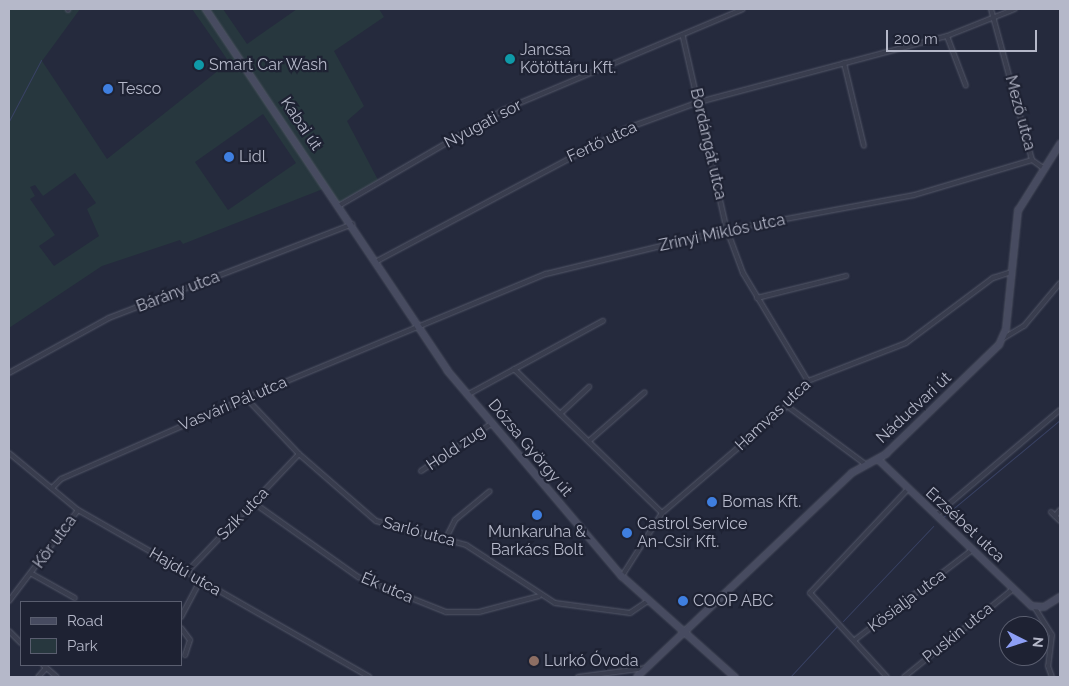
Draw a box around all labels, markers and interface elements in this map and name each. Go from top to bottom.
scale bar [889,20,1040,52]
text: 200 m [894,30,938,48]
place label: Jancsa Kötöttáru Kft. [520,40,616,78]
marker: Jancsa Kötöttáru Kft. [504,53,516,65]
place label: Smart Car Wash [209,55,328,75]
marker: Smart Car Wash [193,59,205,71]
street label: Mező utca [1001,73,1039,153]
place label: Tesco [118,79,161,99]
marker: Tesco [102,83,114,95]
street label: Bordángát utca [686,86,730,202]
street label: Kabai út [276,94,326,154]
street label: Nyugati sor [441,96,525,152]
street label: Fertő utca [564,117,640,167]
place label: Lidl [239,147,266,167]
marker: Lidl [223,151,235,163]
street label: Zrínyi Miklós utca [657,210,787,256]
street label: Bárány utca [134,267,222,317]
street label: Nádudvari út [873,368,955,448]
street label: Vasvári Pál utca [176,373,290,435]
street label: Hamvas utca [731,375,815,455]
street label: Dózsa György út [484,395,576,501]
street label: Hold zug [423,421,489,475]
street label: Erzsébet utca [921,483,1009,567]
street label: Szik utca [213,484,273,544]
place label: Bomas Kft. [722,492,801,512]
marker: Bomas Kft. [706,496,718,508]
marker: Munkaruha & Barkács Bolt [531,509,543,521]
street label: Kör utca [29,512,81,572]
street label: Sarló utca [381,513,457,551]
place label: Castrol Service An-Csir Kft. [637,514,748,552]
place label: Munkaruha & Barkács Bolt [488,522,586,560]
marker: Castrol Service An-Csir Kft. [621,527,633,539]
street label: Hajdú utca [146,544,224,600]
street label: Kösialja utca [864,566,950,636]
street label: Ék utca [358,569,416,607]
place label: COOP ABC [693,591,774,611]
marker: COOP ABC [677,595,689,607]
street label: Puskin utca [919,599,997,667]
legend [20,601,182,666]
text: Road [67,612,103,630]
north arrow [999,616,1049,666]
text: N [1030,636,1046,648]
text: Park [67,637,98,655]
place label: Lurkó Óvoda [544,651,639,671]
marker: Lurkó Óvoda [528,655,540,667]

